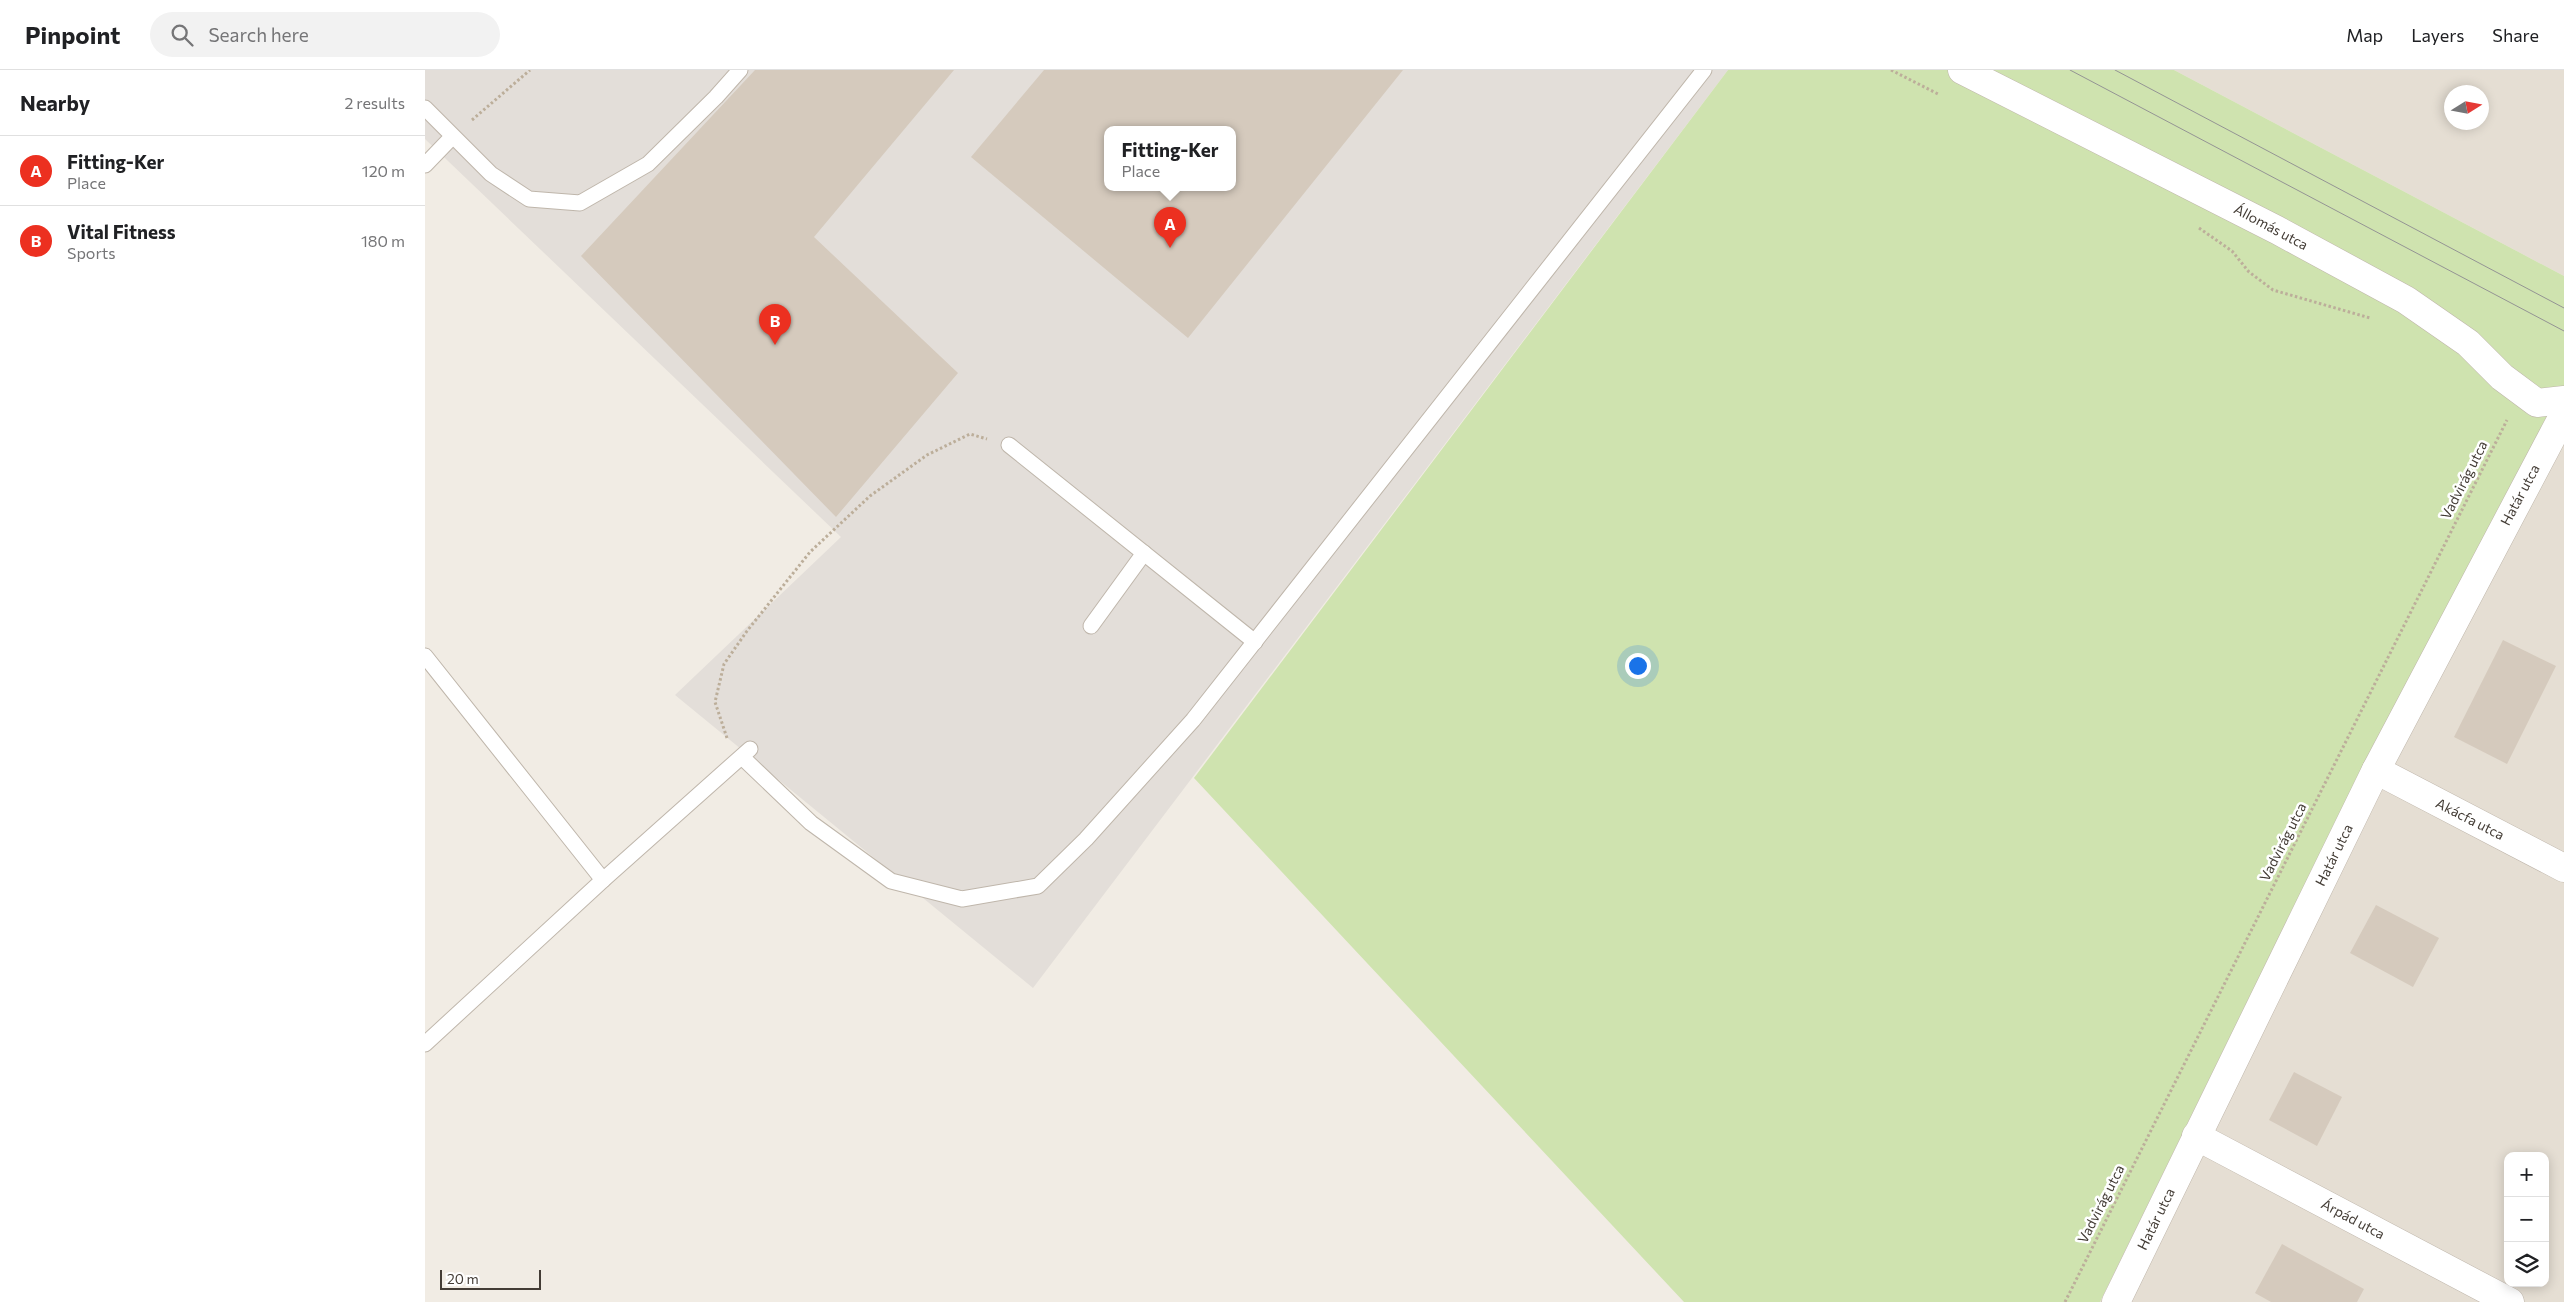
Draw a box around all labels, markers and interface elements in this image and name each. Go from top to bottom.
search box [150,12,500,57]
text: Pinpoint [25,20,120,49]
icon: search [168,21,196,49]
text: Search here [208,23,309,46]
text: Map [2346,24,2383,46]
text: Layers [2411,24,2464,46]
text: Share [2492,24,2539,46]
north arrow [2444,85,2489,130]
text: Nearby [20,90,90,115]
text: 2 results [344,93,405,112]
popup [1104,126,1236,191]
text: Fitting-Ker [1121,138,1219,161]
text: Fitting-Ker [67,150,164,173]
text: A [30,161,42,180]
text: 120 m [362,161,405,180]
text: Place [1121,161,1160,180]
text: Place [67,173,106,192]
street label: Állomás utca [2231,200,2311,253]
pin: A [1154,207,1186,248]
text: Vital Fitness [67,220,176,243]
text: B [31,231,41,250]
text: 180 m [361,231,405,250]
text: Sports [67,243,116,262]
pin: B [759,304,791,345]
street label: Vadvirág utca [2437,438,2491,522]
street label: Határ utca [2496,461,2543,528]
your location [1625,653,1651,679]
street label: Akácfa utca [2433,794,2507,843]
street label: Vadvirág utca [2256,800,2310,884]
street label: Határ utca [2311,821,2356,889]
map controls [2504,1152,2549,1287]
button: + [2504,1152,2549,1197]
street label: Vadvirág utca [2074,1162,2128,1246]
street label: Határ utca [2133,1185,2178,1253]
street label: Árpád utca [2319,1195,2388,1242]
button: − [2504,1197,2549,1242]
button: layers [2504,1242,2549,1287]
scale bar [440,1267,541,1290]
text: 20 m [447,1270,479,1287]

